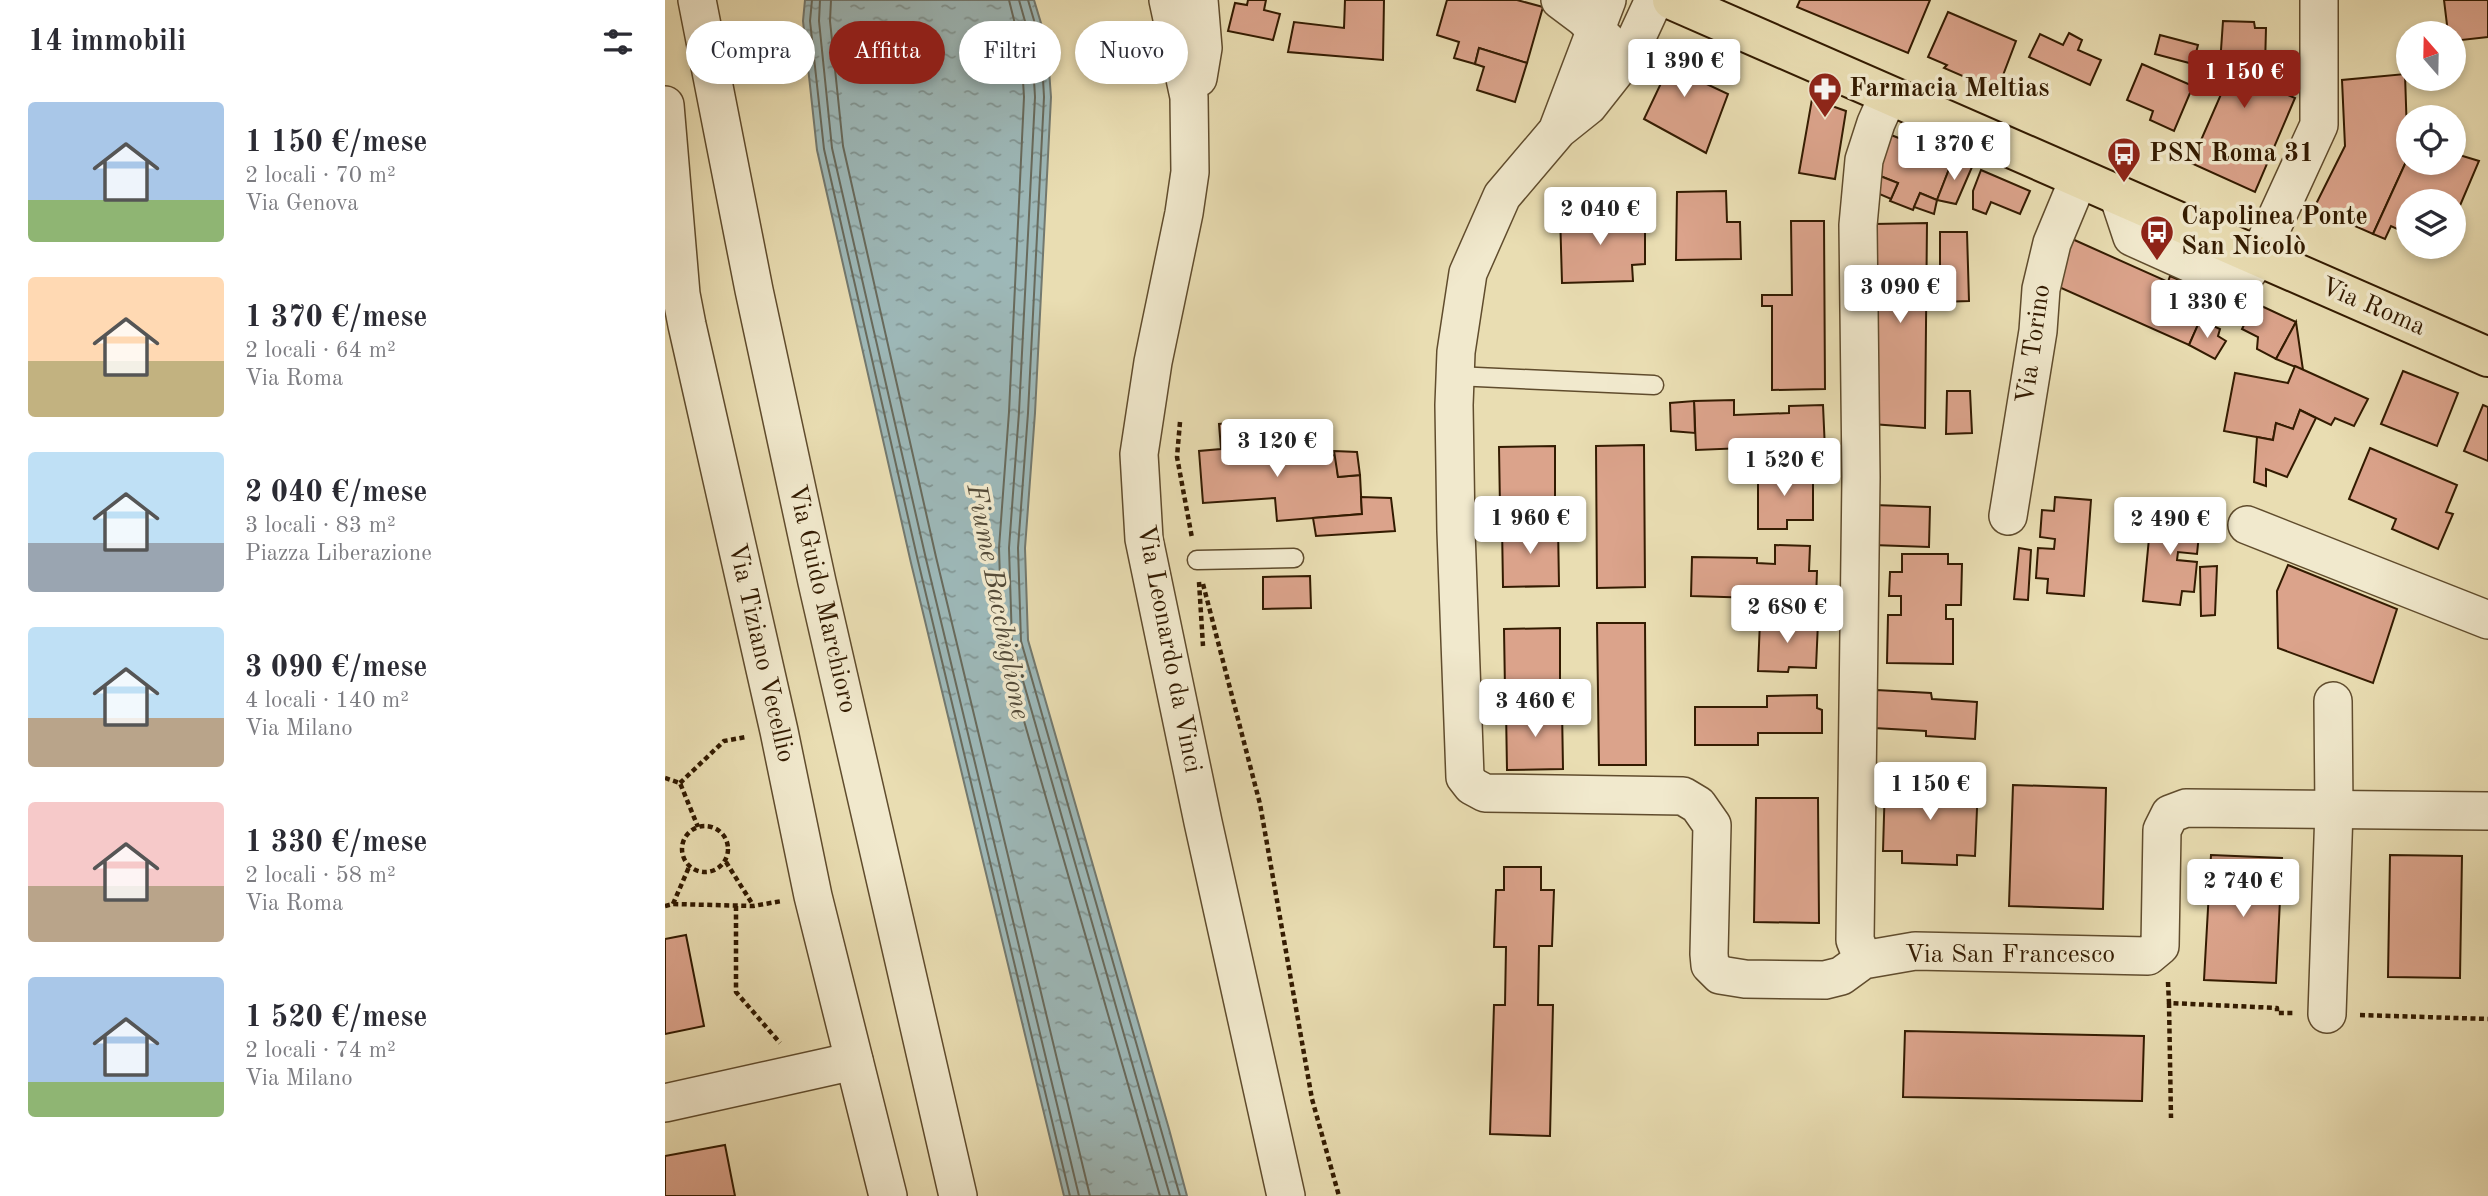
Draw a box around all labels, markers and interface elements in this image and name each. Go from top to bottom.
chip: Compra [686,21,815,84]
chip: Affitta [829,21,945,84]
chip: Filtri [959,21,1061,84]
chip: Nuovo [1075,21,1188,84]
north arrow [2396,21,2466,91]
map controls [2396,21,2466,259]
icon: filters [599,23,637,61]
text: 14 immobili [28,27,186,57]
pin: 1 390 € [1619,40,1749,99]
text: 1 390 € [1644,50,1724,73]
pin: 1 150 € [2179,50,2309,110]
text: 1 150 € [2204,61,2284,84]
pharmacy icon: Farmacia Meltias [1806,70,1844,119]
place label: Farmacia Meltias [1849,76,2049,102]
button: locate [2396,105,2466,175]
pin: 1 370 € [1889,122,2019,182]
text: 1 150 €/mese [245,128,428,158]
icon: home [84,130,168,214]
text: 1 370 € [1914,133,1994,156]
bus stop icon: PSN Roma 31 [2105,135,2143,184]
place label: PSN Roma 31 [2149,141,2314,167]
text: 2 locali · 70 m² [245,164,396,187]
pin: 2 040 € [1535,188,1665,247]
button: layers [2396,189,2466,259]
text: Via Genova [245,192,359,215]
text: 2 040 € [1560,198,1640,221]
place label: Capolinea Ponte San Nicolò [2181,204,2368,260]
bus stop icon: Capolinea Ponte San Nicolò [2138,213,2176,262]
pin: 3 090 € [1835,266,1965,325]
street label: Via Roma [2317,273,2429,341]
text: 3 090 € [1860,276,1940,299]
pin: 1 330 € [2142,280,2272,340]
street label: Via Torino [2013,283,2055,405]
text: 1 330 € [2167,291,2247,314]
text: 1 370 €/mese [245,303,428,333]
icon: home [84,305,168,389]
text: 2 locali · 64 m² [245,339,396,362]
text: Via Roma [245,367,343,390]
pin: 3 120 € [1212,420,1342,479]
text: 3 120 € [1237,430,1317,453]
pin: 1 520 € [1719,438,1849,498]
text: 1 520 € [1744,449,1824,472]
text: 2 040 €/mese [245,478,428,508]
icon: home [84,480,168,564]
water label: Fiume Bacchiglione [960,481,1034,722]
street label: Via Guido Marchioro [783,482,861,716]
pin: 1 960 € [1465,496,1595,556]
pin: 2 490 € [2105,498,2235,557]
text: 1 960 € [1490,507,1570,530]
text: 2 490 € [2130,508,2210,531]
text: 3 locali · 83 m² [245,514,396,537]
street label: Via Leonardo da Vinci [1132,523,1206,775]
street label: Via Tiziano Vecellio [723,541,799,765]
text: Piazza Liberazione [245,542,432,565]
pin: 2 680 € [1722,586,1852,645]
text: 2 680 € [1747,596,1827,619]
text: 3 090 €/mese [245,653,428,683]
icon: home [84,655,168,739]
pin: 3 460 € [1470,680,1600,739]
text: 4 locali · 140 m² [245,689,409,712]
text: 3 460 € [1495,690,1575,713]
text: Via Milano [245,717,353,740]
pin: 1 150 € [1865,762,1995,822]
text: 1 150 € [1890,773,1970,796]
text: 1 330 €/mese [245,828,428,858]
icon: home [84,830,168,914]
pin: 2 740 € [2178,860,2308,919]
text: 2 locali · 58 m² [245,864,396,887]
text: 2 740 € [2203,870,2283,893]
text: Via Roma [245,892,343,915]
street label: Via San Francesco [1905,942,2115,968]
text: 1 520 €/mese [245,1003,428,1033]
icon: home [84,1005,168,1089]
text: 2 locali · 74 m² [245,1039,396,1062]
text: Via Milano [245,1067,353,1090]

